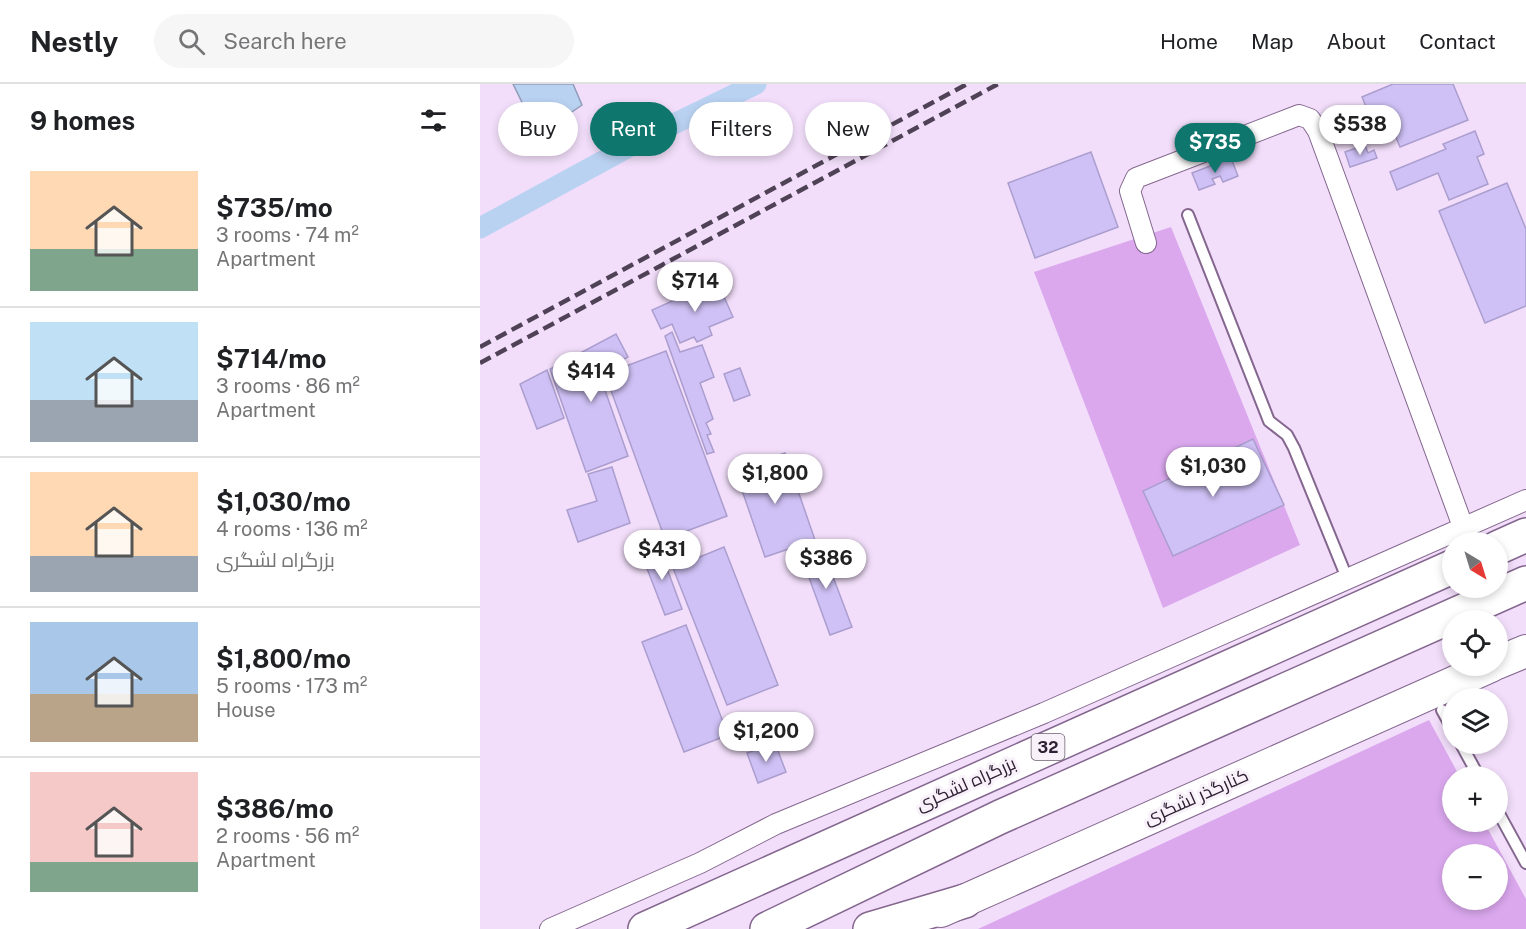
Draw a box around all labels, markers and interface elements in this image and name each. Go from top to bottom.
search box [154,14,574,68]
text: Nestly [30,25,118,58]
icon: search [175,25,208,58]
text: Search here [223,28,347,54]
text: Home [1160,29,1218,54]
text: Map [1251,29,1294,54]
text: About [1327,29,1386,54]
text: Contact [1419,29,1496,54]
chip: Buy [498,102,578,156]
chip: Rent [590,102,677,156]
chip: Filters [689,102,793,156]
chip: New [805,102,891,156]
icon: filters [417,104,450,137]
text: 9 homes [30,105,135,136]
pin: $538 [1324,105,1396,156]
text: $538 [1333,112,1387,136]
pin: $735 [1179,123,1251,174]
text: $735 [1189,130,1241,154]
text: $735/mo [216,192,333,223]
icon: home [78,195,150,267]
text: 3 rooms · 74 m² [216,223,359,247]
text: Apartment [216,247,316,271]
pin: $714 [659,262,731,313]
text: $714 [671,269,719,293]
text: $714/mo [216,343,327,374]
icon: home [78,346,150,418]
pin: $414 [555,352,627,403]
text: $414 [567,359,615,383]
text: 3 rooms · 86 m² [216,374,360,398]
text: Apartment [216,398,316,422]
pin: $1,030 [1164,447,1262,498]
pin: $1,800 [726,454,824,505]
text: $1,030 [1180,454,1246,478]
text: $1,800 [742,461,808,485]
text: $1,030/mo [216,486,351,517]
icon: home [78,496,150,568]
text: 4 rooms · 136 m² [216,517,368,541]
pin: $431 [626,530,698,581]
north arrow [1442,532,1508,598]
map controls [1442,532,1508,910]
text: $431 [638,537,686,561]
pin: $386 [790,539,862,590]
text: $386 [799,546,853,570]
text: بزرگراه لشگری [216,548,335,572]
button: locate [1442,610,1508,676]
text: $1,800/mo [216,643,351,674]
icon: home [78,646,150,718]
text: 5 rooms · 173 m² [216,674,367,698]
button: layers [1442,688,1508,754]
text: House [216,698,276,722]
pin: $1,200 [717,712,815,763]
text: $1,200 [733,719,799,743]
road number: 32 [1032,734,1064,760]
street label: بزرگراه لشگری [913,752,1019,816]
street label: کنارگذر لشگری [1140,764,1252,830]
button: + [1442,766,1508,832]
text: $386/mo [216,793,334,824]
icon: home [78,796,150,868]
text: 2 rooms · 56 m² [216,824,359,848]
button: − [1442,844,1508,910]
text: Apartment [216,848,316,872]

